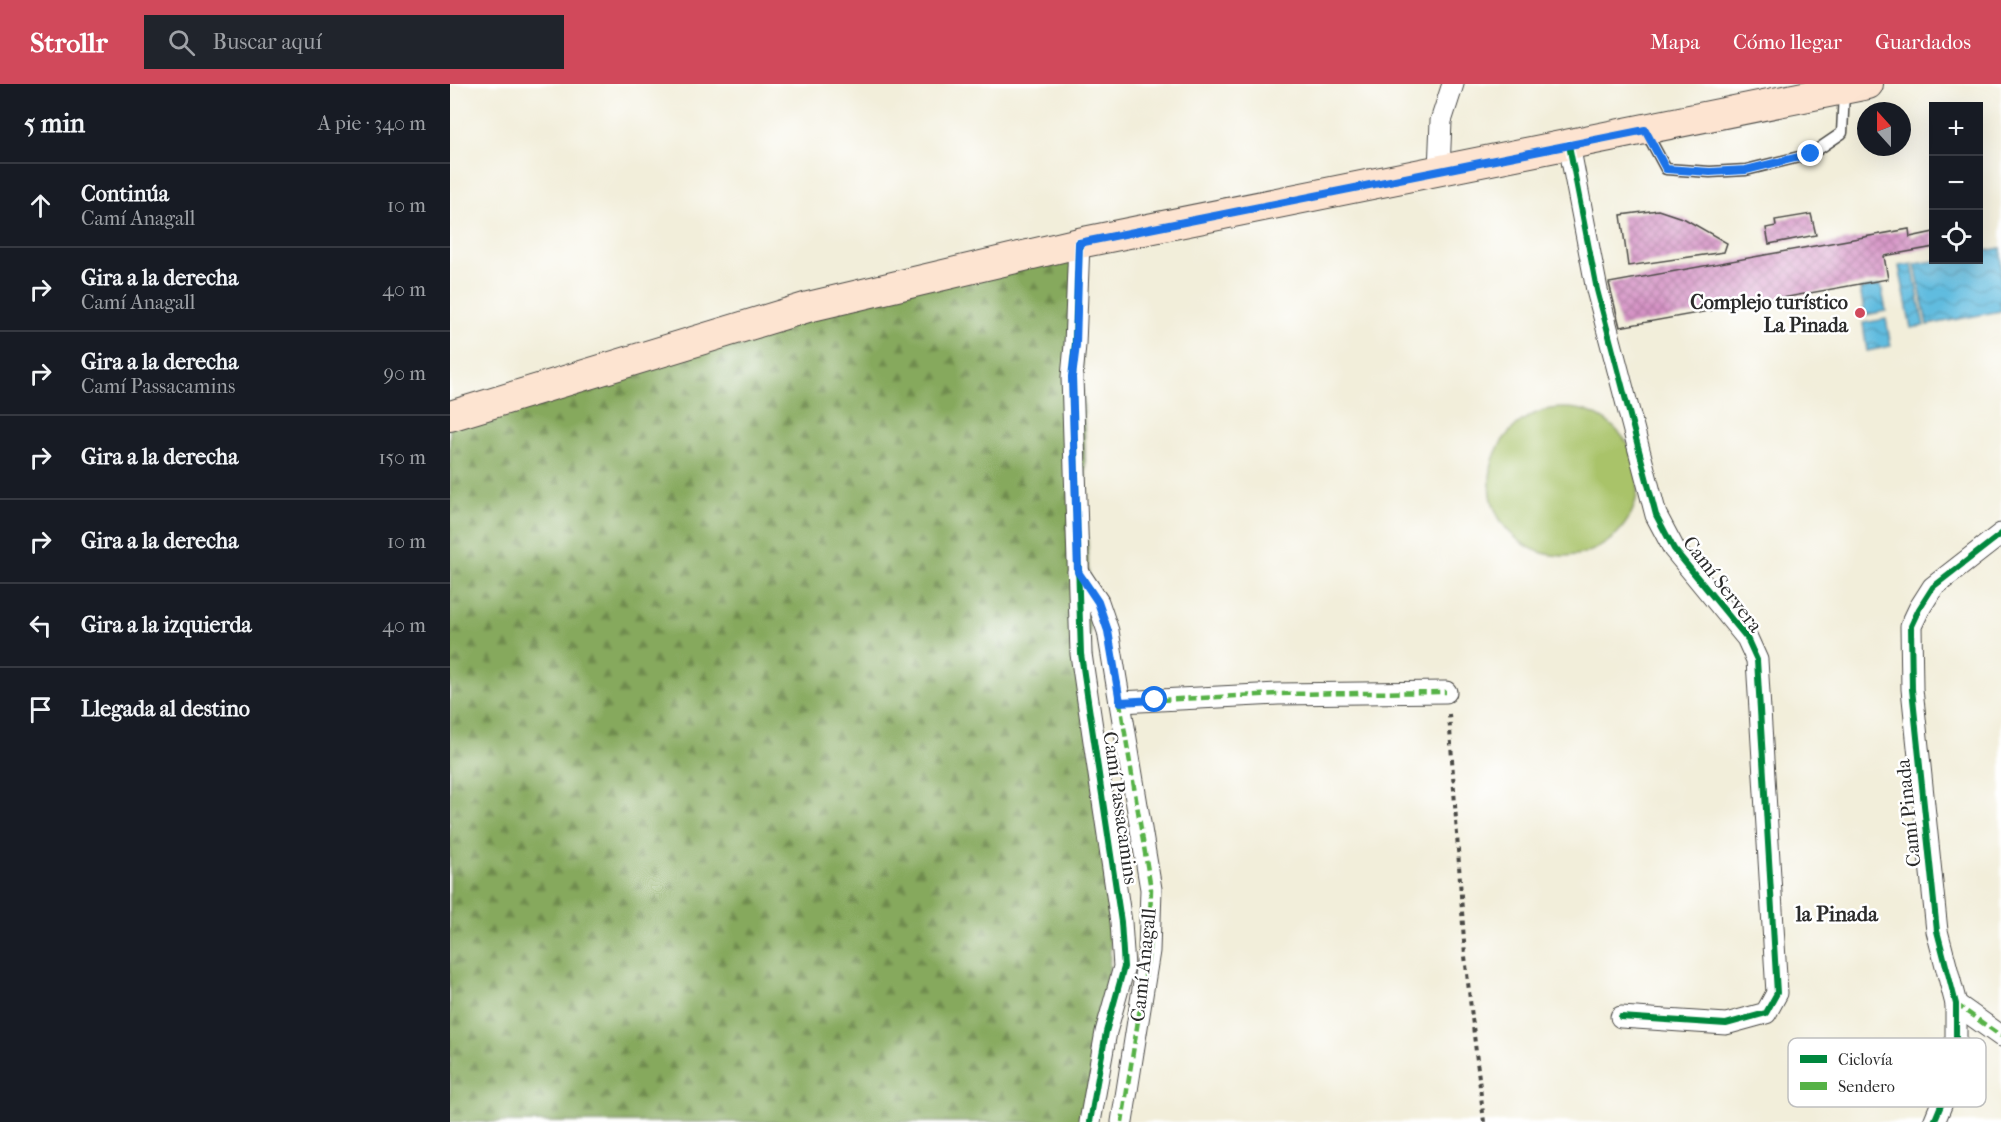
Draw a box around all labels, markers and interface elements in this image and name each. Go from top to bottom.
search box [144,15,564,69]
text: Strollr [30,26,108,59]
icon: search [165,26,198,59]
text: Buscar aquí [213,29,322,55]
text: Mapa [1650,30,1700,54]
text: Cómo llegar [1733,30,1842,54]
text: Guardados [1875,30,1971,54]
north arrow [1857,102,1911,156]
map controls [1929,102,1983,264]
button: + [1929,102,1983,156]
text: 5 min [24,108,85,139]
text: A pie · 340 m [318,112,426,135]
route end [1797,140,1823,166]
button: − [1929,156,1983,210]
text: Continúa [81,181,169,207]
icon: ahead [24,189,57,222]
text: 10 m [387,194,426,217]
text: Camí Anagall [81,207,195,230]
button: locate [1929,210,1983,264]
text: Gira a la derecha [81,265,238,291]
icon: right [24,273,57,306]
text: 40 m [382,278,426,301]
text: Camí Anagall [81,291,195,314]
place label: Complejo turístico La Pinada [1690,291,1849,337]
marker: Complejo turístico La Pinada [1853,306,1867,320]
text: Gira a la derecha [81,349,238,375]
icon: right [24,357,57,390]
text: 90 m [384,362,426,385]
text: Camí Passacamins [81,375,235,398]
icon: right [24,441,57,474]
text: Gira a la derecha [81,444,238,470]
text: 150 m [378,446,426,469]
icon: right [24,525,57,558]
text: Gira a la derecha [81,528,238,554]
text: 10 m [387,530,426,553]
street label: Camí Servera [1678,532,1768,637]
icon: left [24,609,57,642]
text: Gira a la izquierda [81,612,252,638]
text: 40 m [382,614,426,637]
route start [1141,686,1167,712]
icon: arrive [24,693,57,726]
text: Llegada al destino [81,696,250,722]
street label: Camí Passacamins [1098,730,1143,886]
street label: Camí Pinada [1891,757,1926,868]
district label: la Pinada [1795,902,1879,926]
street label: Camí Anagall [1126,907,1161,1023]
legend [1788,1038,1986,1107]
text: Ciclovía [1838,1050,1893,1069]
text: Sendero [1838,1077,1895,1096]

